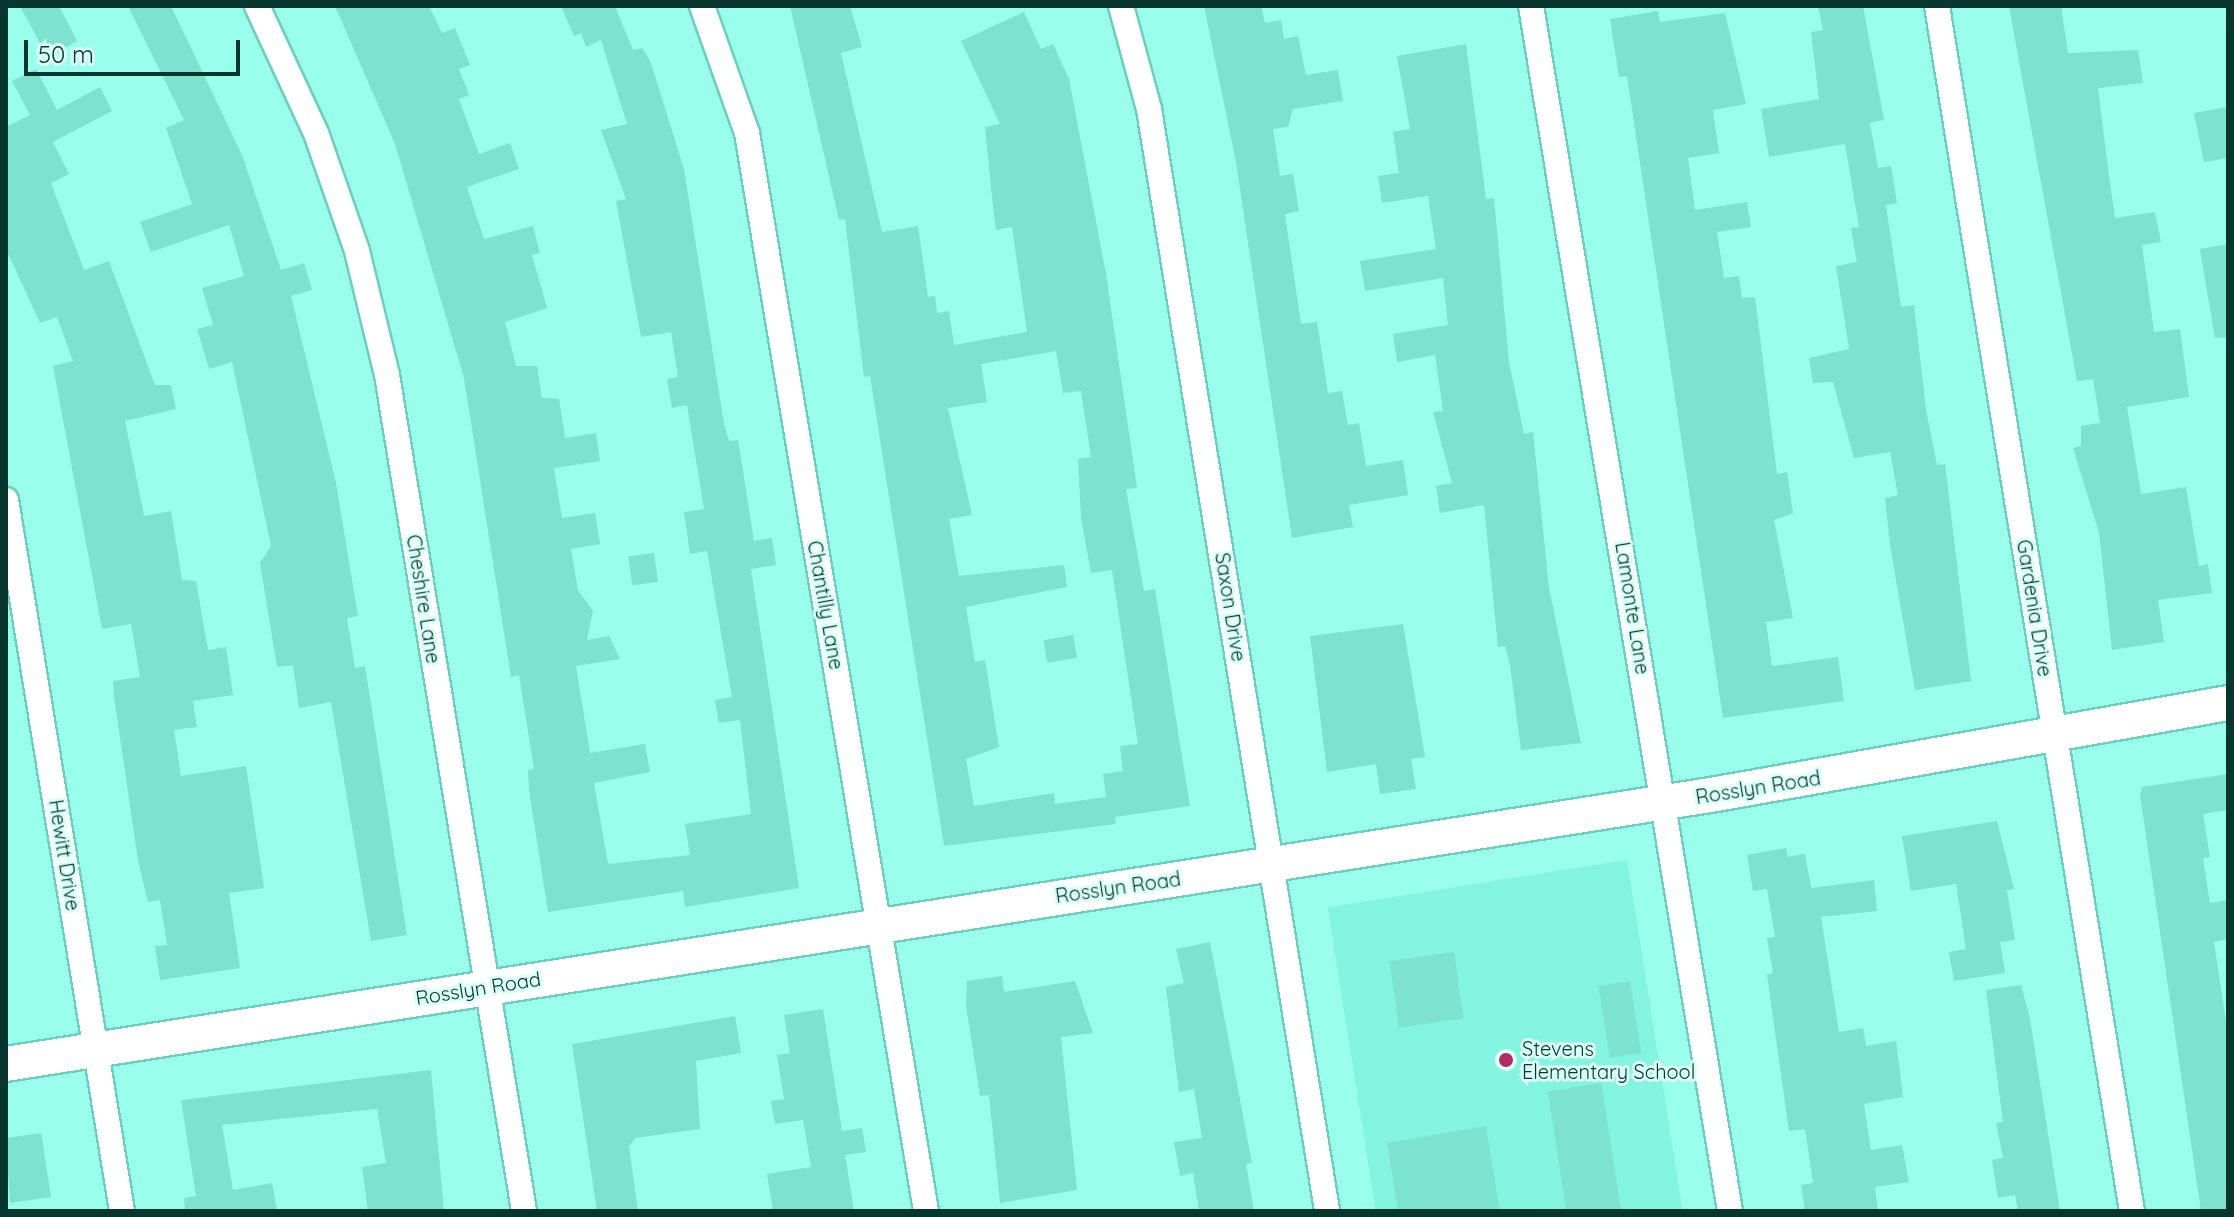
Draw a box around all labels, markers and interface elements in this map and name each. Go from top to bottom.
scale bar [28,24,244,74]
text: 50 m [38,39,94,69]
street label: Cheshire Lane [402,533,446,665]
street label: Gardenia Drive [2012,538,2058,678]
street label: Chantilly Lane [803,539,849,671]
street label: Lamonte Lane [1611,540,1655,676]
street label: Saxon Drive [1211,551,1251,663]
street label: Rosslyn Road [1694,765,1822,809]
street label: Hewitt Drive [44,798,86,912]
street label: Rosslyn Road [1054,866,1182,908]
street label: Rosslyn Road [414,966,542,1010]
place label: Stevens Elementary School [1522,1036,1695,1083]
marker: Stevens Elementary School [1497,1051,1515,1069]

